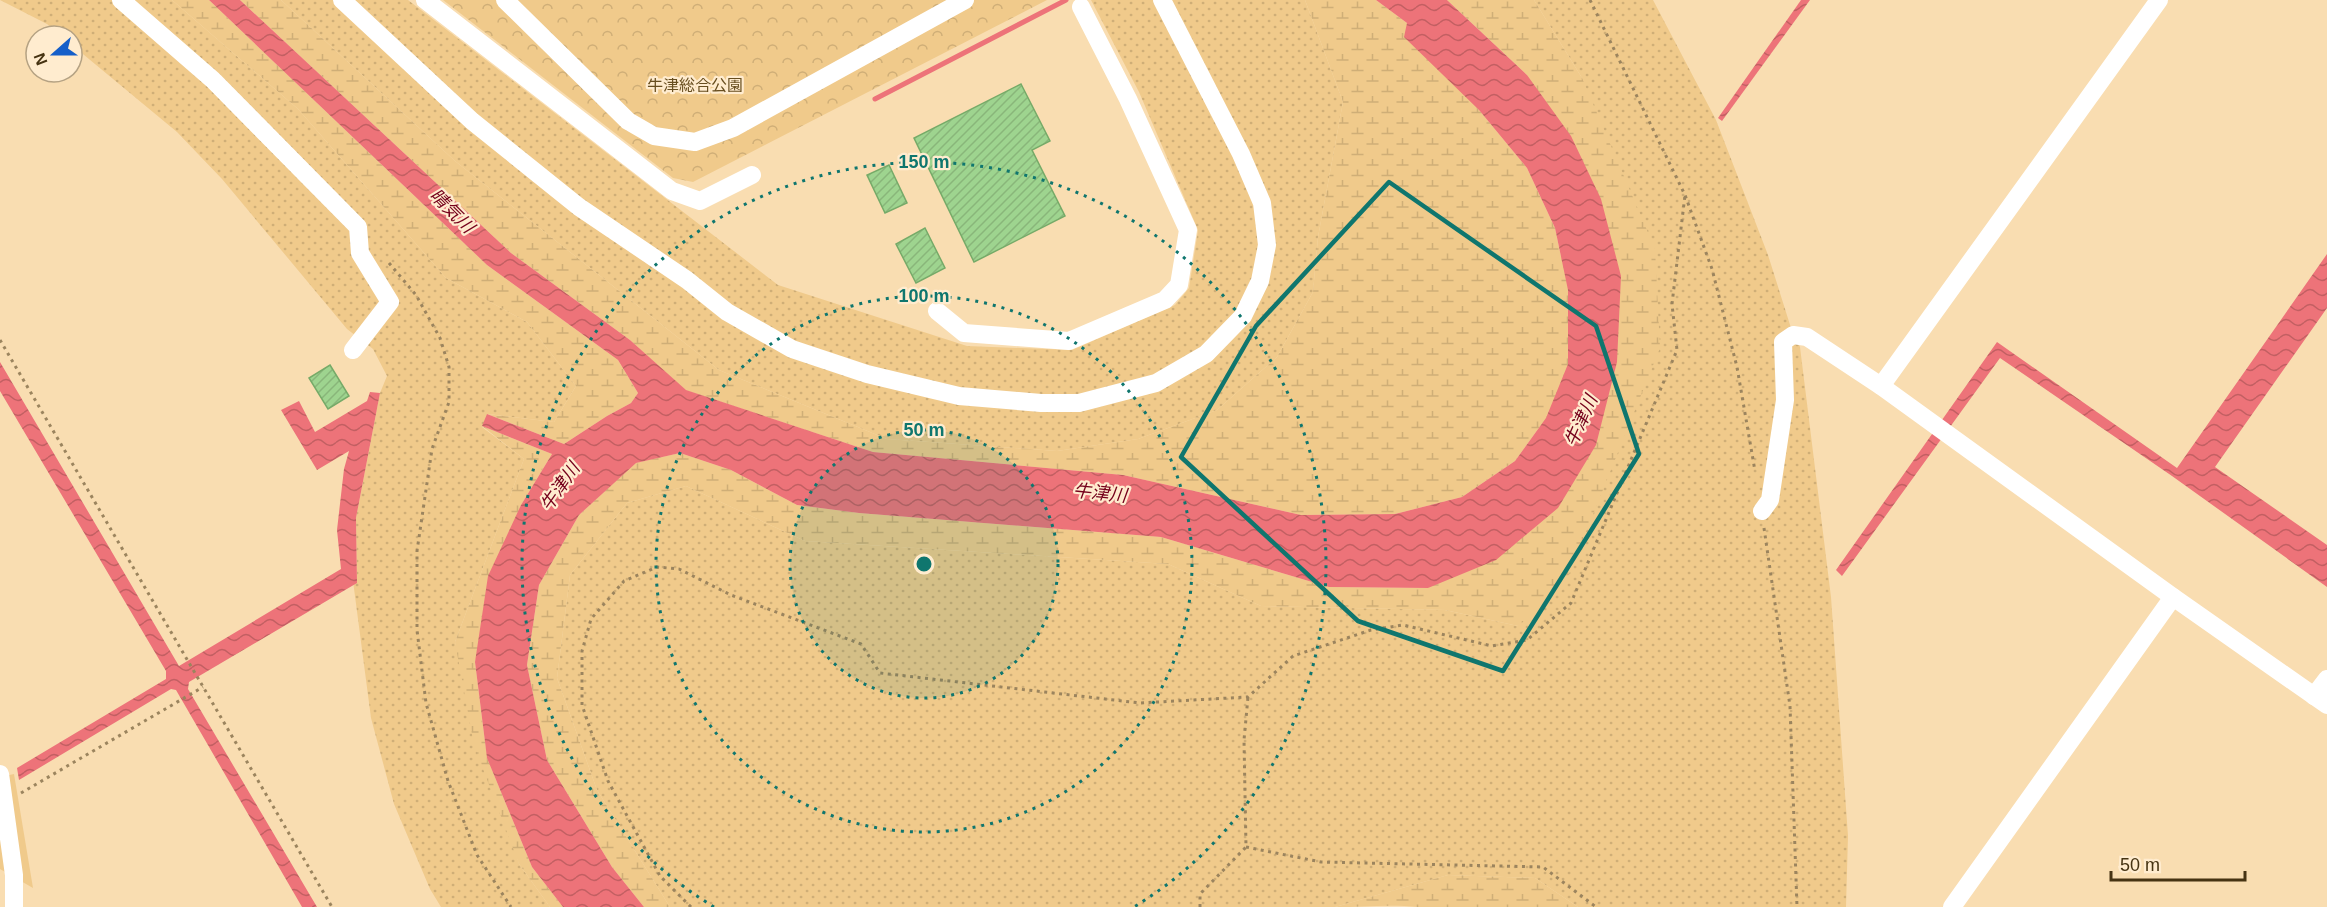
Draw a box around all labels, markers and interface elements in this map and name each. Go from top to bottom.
north arrow [24,24,84,84]
text: N [30,51,50,68]
park label: 牛津総合公園 [647,77,743,94]
text: 150 m [898,152,950,172]
water label: 晴気川 [426,185,480,239]
text: 100 m [898,286,950,306]
water label: 牛津川 [1561,390,1602,450]
text: 50 m [903,420,945,440]
water label: 牛津川 [536,458,585,515]
water label: 牛津川 [1072,480,1130,506]
centre of rings [914,554,934,574]
scale bar [2111,844,2244,882]
text: 50 m [2120,855,2160,875]

